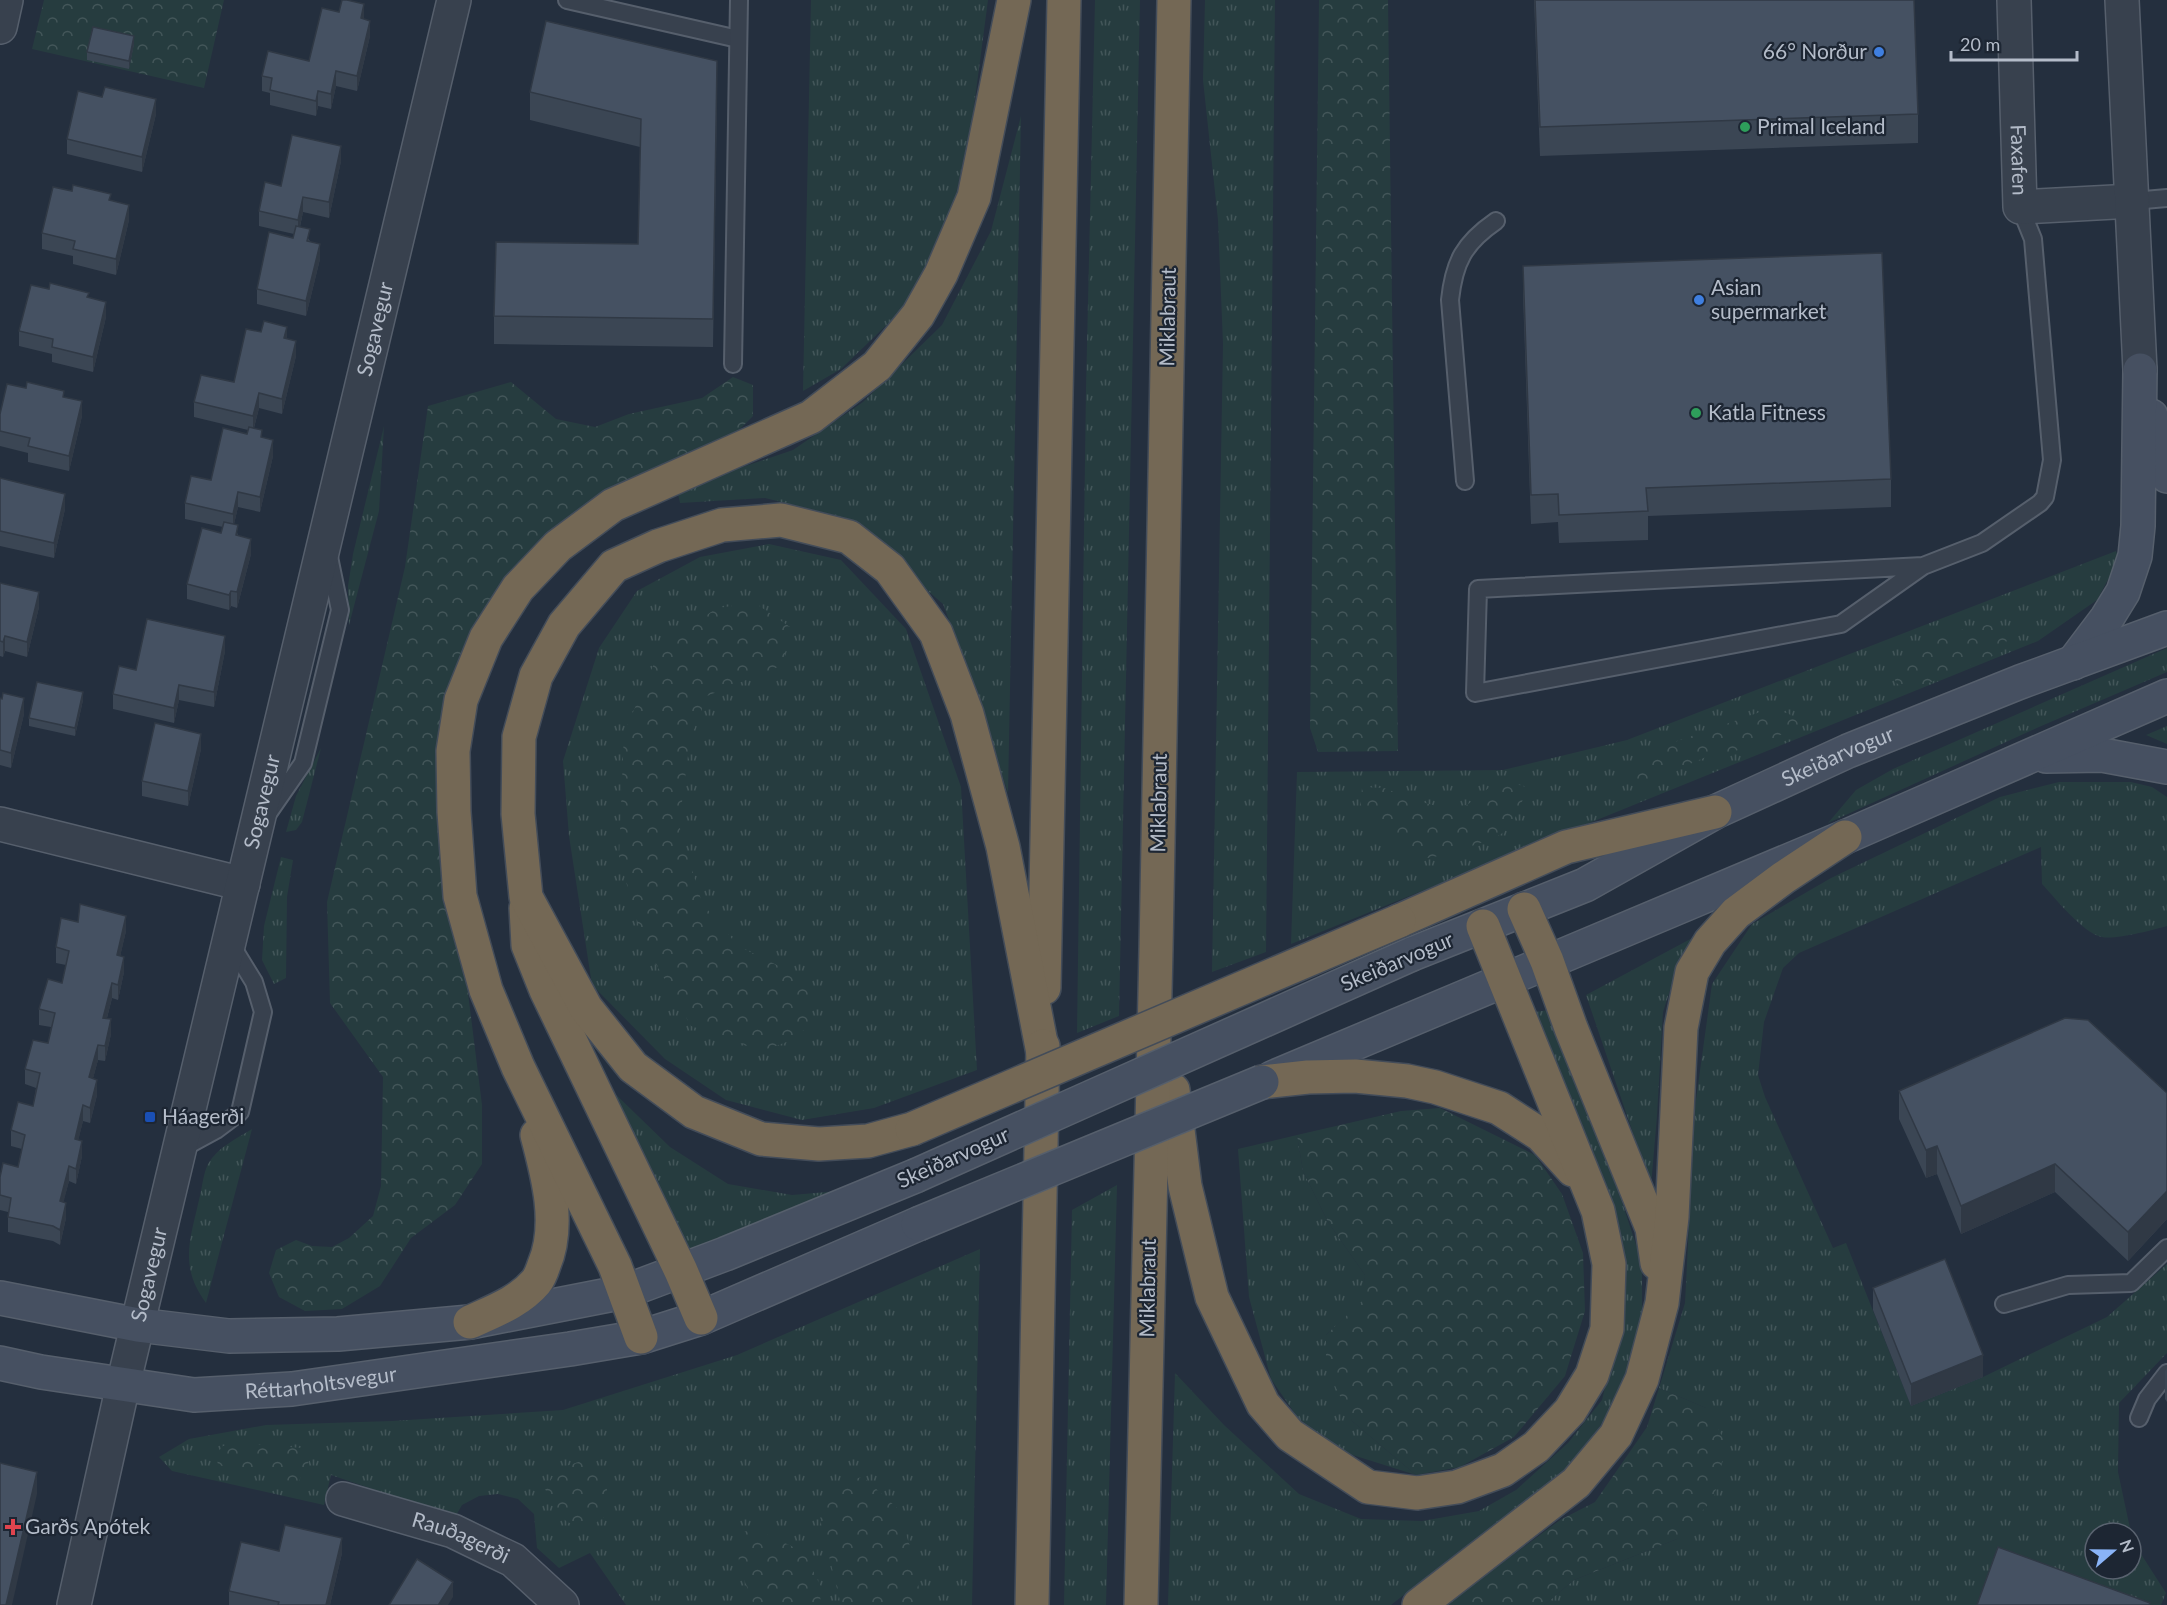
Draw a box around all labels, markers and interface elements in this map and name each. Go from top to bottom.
scale bar [1951,24,2077,62]
text: 20 m [1960,33,2000,55]
place label: 66° Norður [1763,38,1867,63]
marker: 66° Norður [1872,45,1886,59]
place label: Primal Iceland [1757,113,1886,138]
marker: Primal Iceland [1738,120,1752,134]
street label: Faxafen [2007,124,2034,196]
street label: Miklabraut [1153,267,1180,367]
place label: Asian supermarket [1711,274,1827,323]
street label: Sogavegur [351,279,397,379]
marker: Asian supermarket [1692,293,1706,307]
place label: Katla Fitness [1708,399,1826,424]
marker: Katla Fitness [1689,406,1703,420]
street label: Skeiðarvogur [1777,720,1897,791]
street label: Sogavegur [238,751,284,851]
street label: Miklabraut [1144,753,1171,853]
street label: Skeiðarvogur [1336,926,1457,996]
place label: Háagerði [162,1103,244,1128]
marker: Háagerði [143,1110,157,1124]
street label: Skeiðarvogur [892,1121,1013,1192]
street label: Sogavegur [125,1224,171,1324]
street label: Miklabraut [1133,1238,1160,1338]
street label: Réttarholtsvegur [244,1360,398,1403]
street label: Rauðagerði [409,1506,514,1568]
place label: Garðs Apótek [25,1513,151,1538]
marker: Garðs Apótek [6,1520,20,1534]
north arrow [2083,1521,2143,1581]
text: N [2117,1537,2139,1555]

